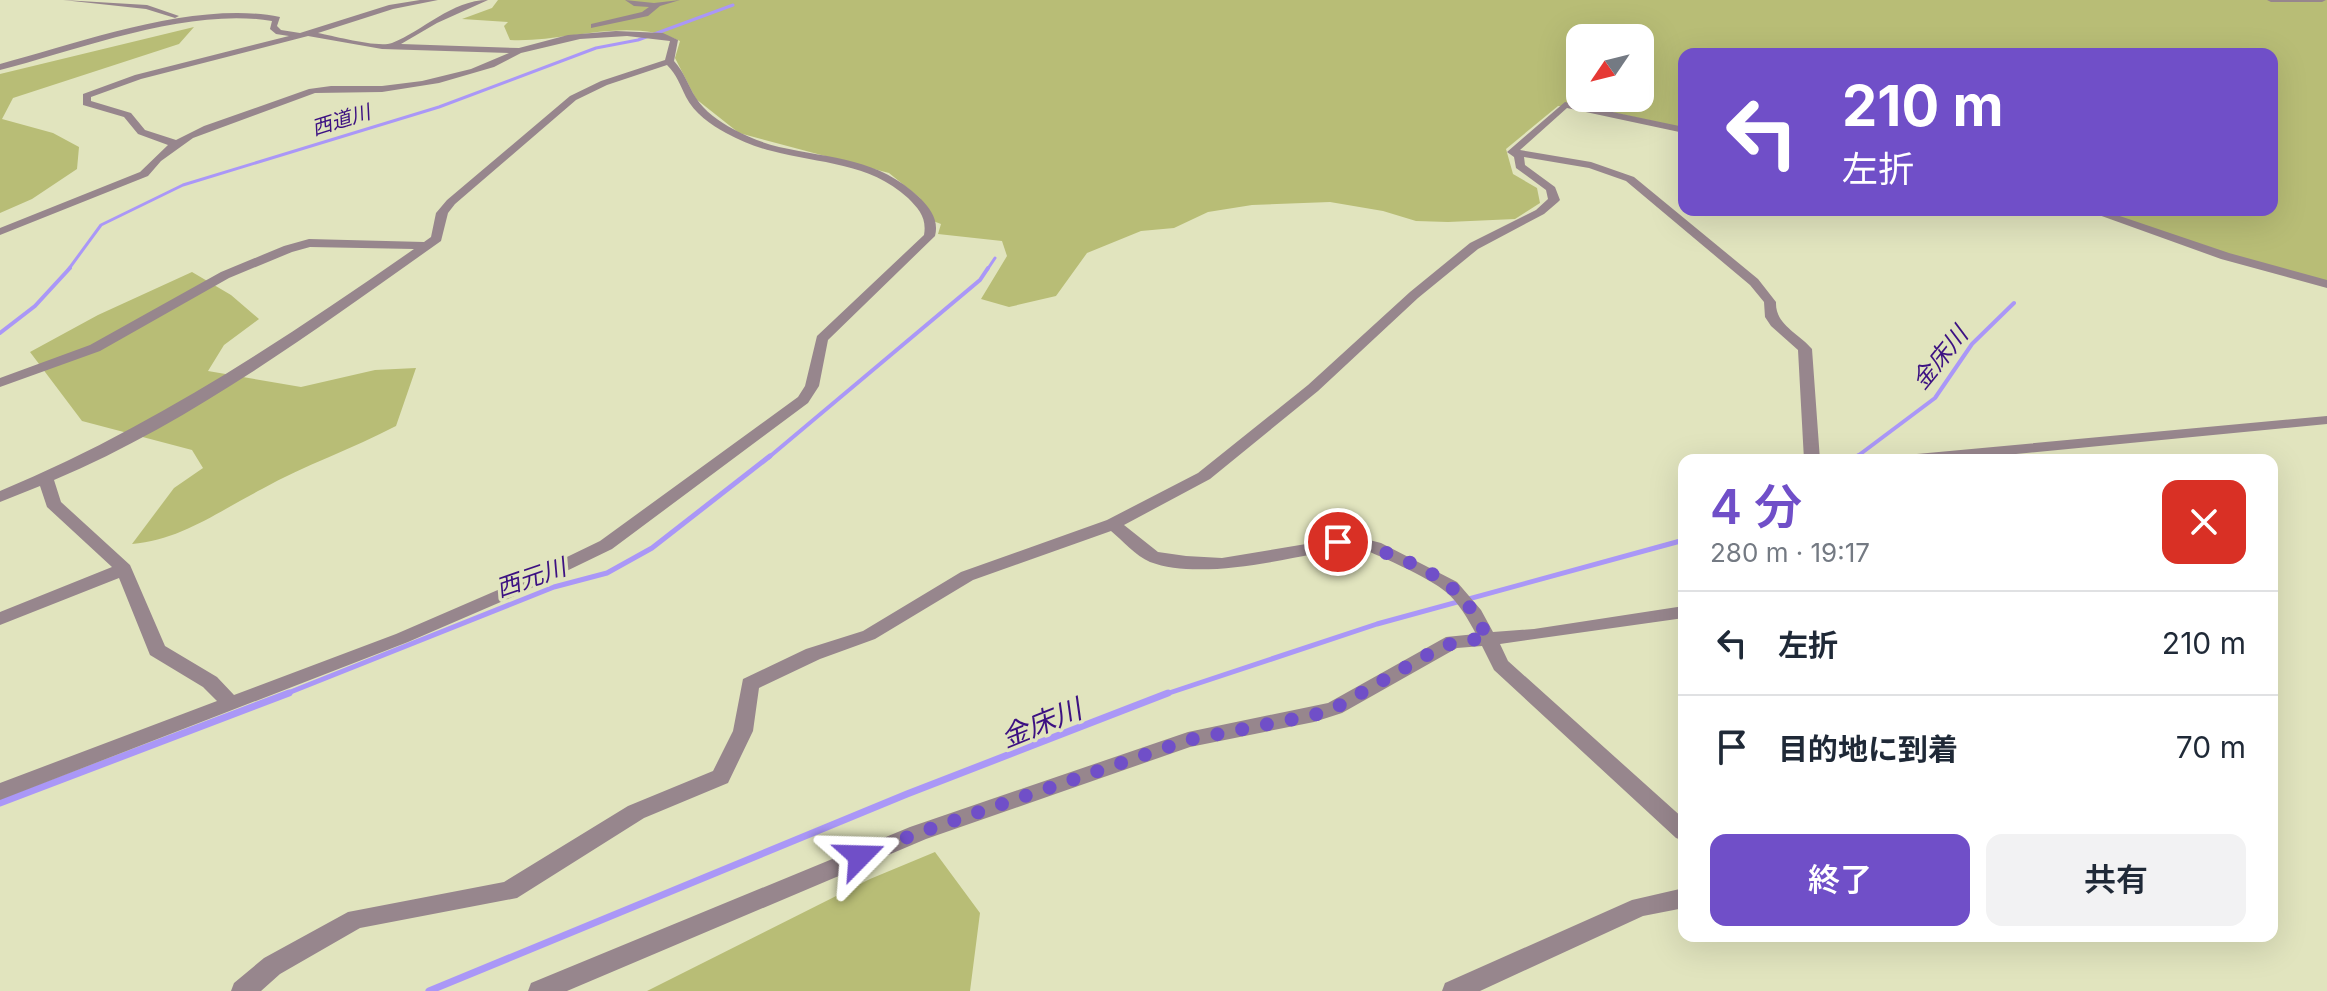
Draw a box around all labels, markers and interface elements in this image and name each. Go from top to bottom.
north arrow [1566,24,1654,112]
map controls [1566,24,1654,112]
text: 210 m [1842,72,2004,140]
icon: left [1710,80,1814,184]
water label: 西道川 [309,99,375,140]
text: 左折 [1842,147,1914,191]
water label: 金床川 [1906,318,1975,395]
text: 4 分 [1710,477,1802,536]
button: close [2162,480,2246,564]
pin [1304,508,1372,576]
icon: arrive [1316,520,1360,564]
text: 280 m · 19:17 [1710,537,1870,568]
water label: 西元川 [492,551,572,603]
icon: left [1710,621,1754,665]
text: 210 m [2162,625,2246,661]
text: 左折 [1778,627,1838,663]
water label: 金床川 [996,690,1089,754]
icon: arrive [1710,725,1754,769]
text: 70 m [2176,729,2246,765]
text: 目的地に到着 [1778,731,1958,767]
position arrow [818,814,902,898]
button: 終了 [1710,834,1970,926]
button: 共有 [1986,834,2246,926]

